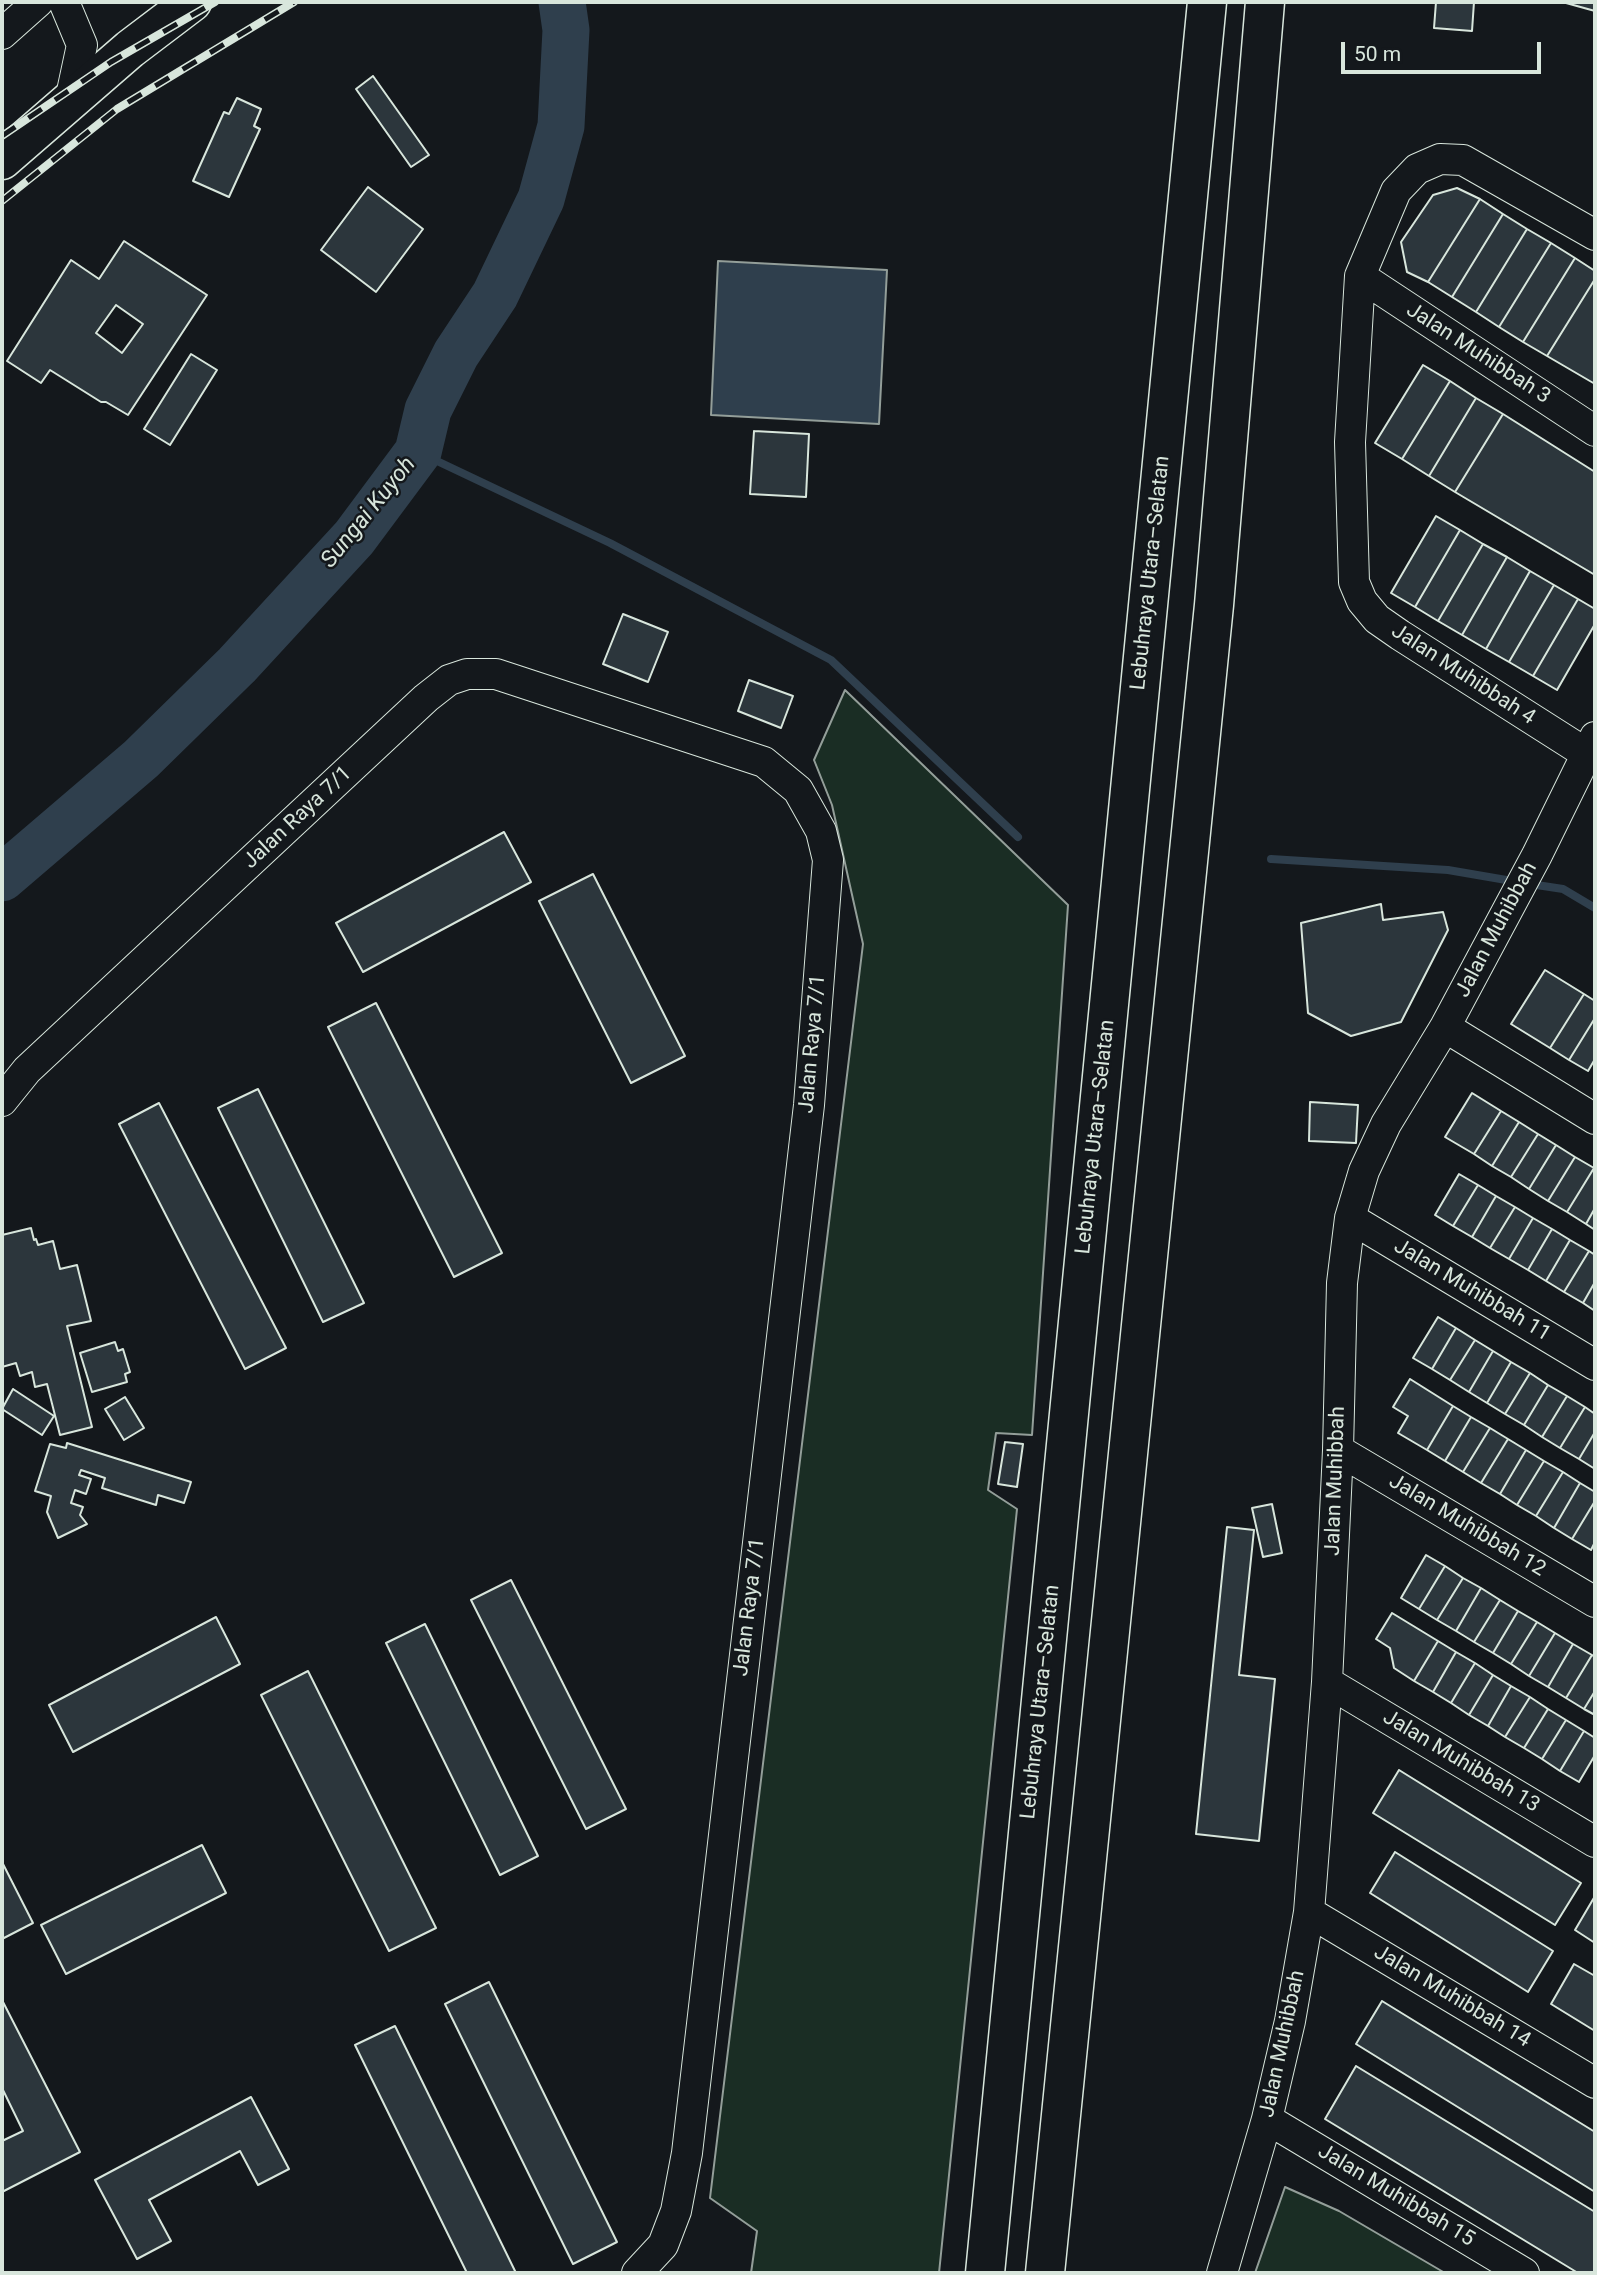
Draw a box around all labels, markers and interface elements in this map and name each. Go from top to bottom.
scale bar [1345,28,1544,72]
text: 50 m [1354,42,1401,66]
street label: Jalan Muhibbah 3 [1401,298,1555,410]
water label: Sungai Kuyoh [316,452,422,574]
street label: Lebuhraya Utara–Selatan [1126,455,1176,691]
street label: Jalan Muhibbah 4 [1386,619,1540,731]
street label: Jalan Raya 7/1 [238,761,358,875]
street label: Jalan Muhibbah [1451,858,1543,1002]
street label: Jalan Raya 7/1 [794,974,832,1114]
street label: Lebuhraya Utara–Selatan [1071,1019,1121,1255]
street label: Jalan Muhibbah 11 [1389,1234,1555,1348]
street label: Jalan Muhibbah [1321,1406,1351,1556]
street label: Jalan Muhibbah 12 [1384,1469,1550,1583]
street label: Jalan Raya 7/1 [729,1536,771,1678]
street label: Lebuhraya Utara–Selatan [1016,1584,1066,1820]
street label: Jalan Muhibbah 13 [1378,1705,1544,1819]
street label: Jalan Muhibbah 14 [1369,1940,1535,2054]
street label: Jalan Muhibbah [1255,1968,1311,2120]
street label: Jalan Muhibbah 15 [1313,2139,1479,2253]

